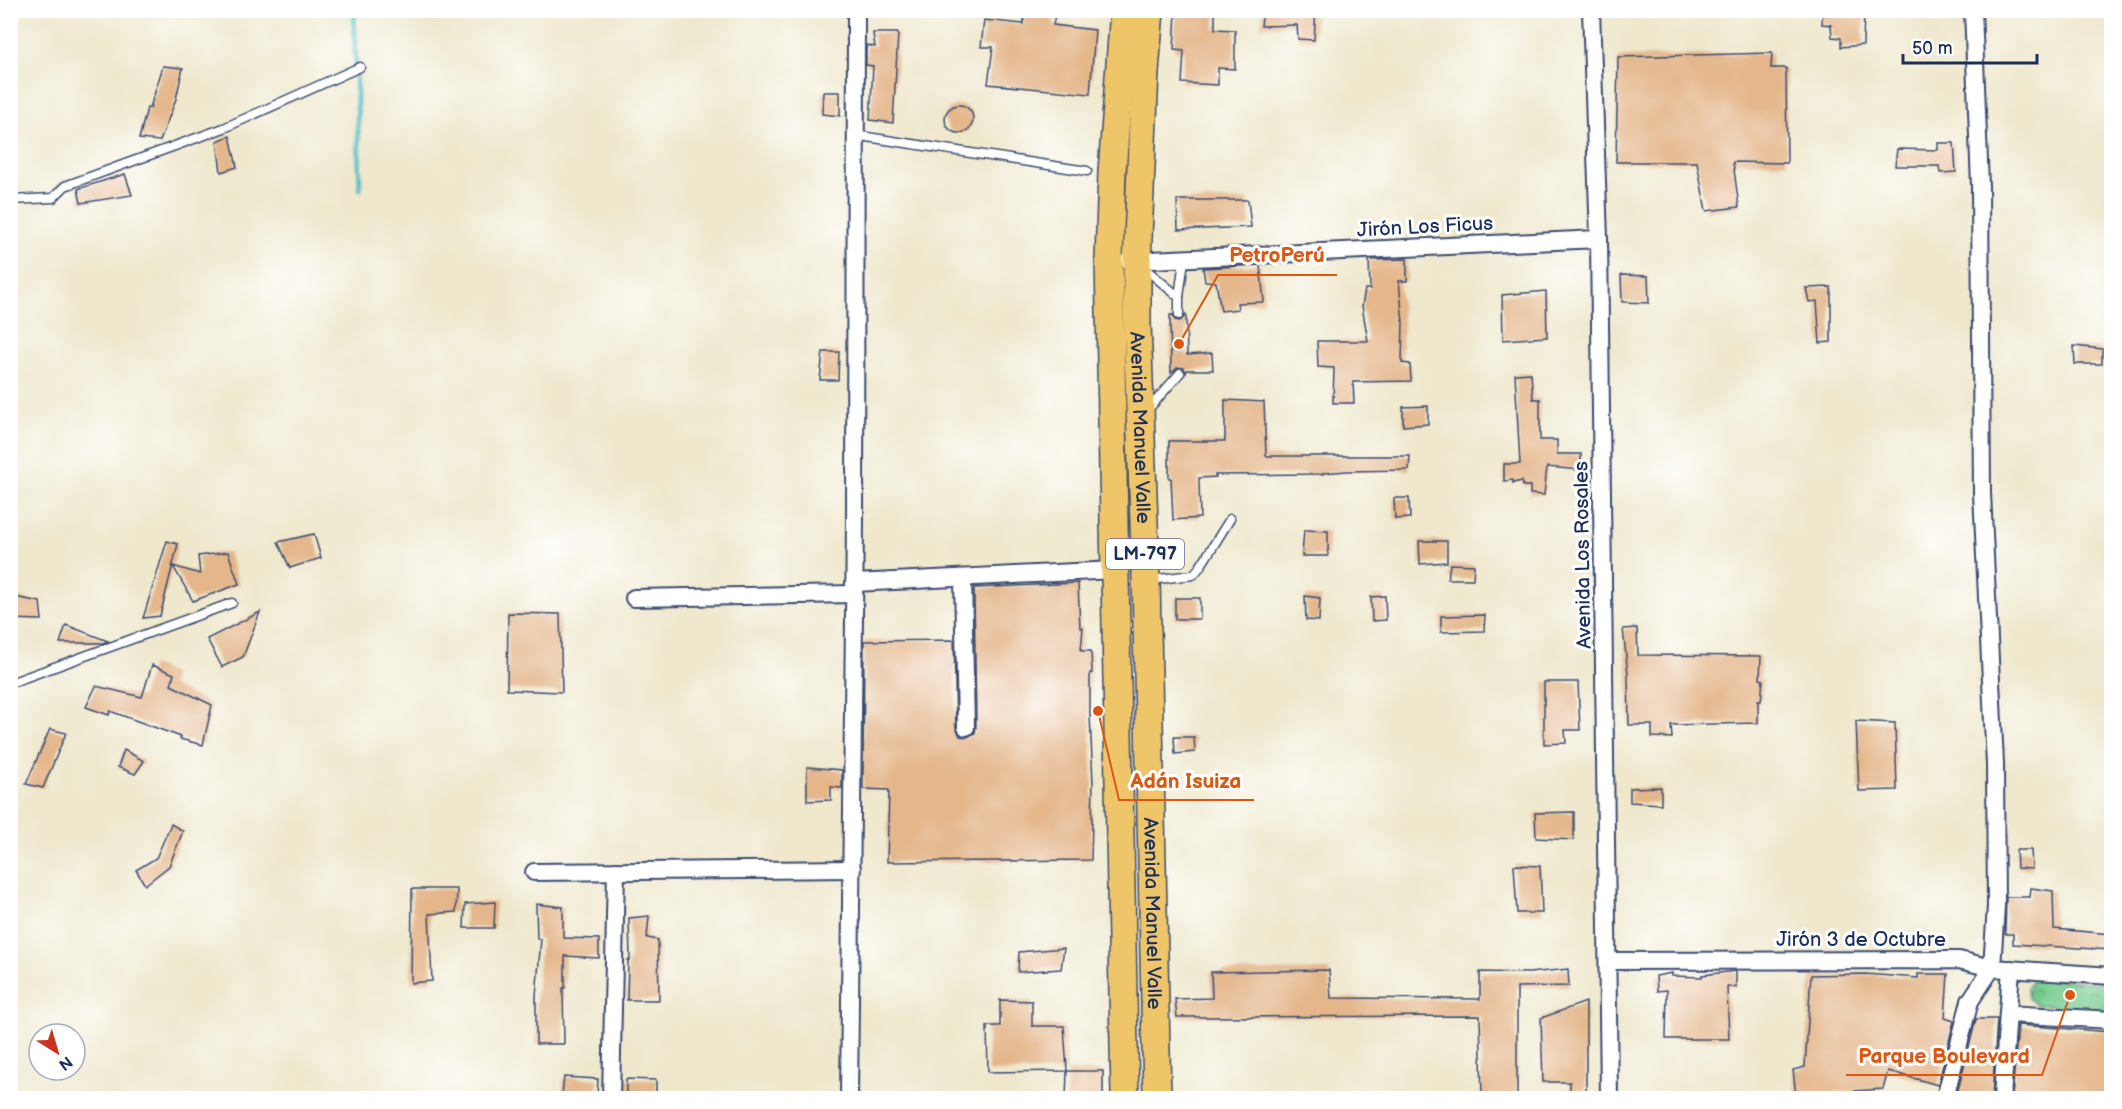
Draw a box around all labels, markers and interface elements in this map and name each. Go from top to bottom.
scale bar [1903,27,2036,65]
text: 50 m [1912,38,1953,59]
street label: Jirón Los Ficus [1356,211,1494,243]
callout: PetroPerú [1218,236,1337,275]
text: PetroPerú [1229,243,1325,268]
street label: Avenida Manuel Valle [1124,331,1155,524]
street label: Avenida Los Rosales [1569,461,1597,649]
road number: LM-797 [1106,539,1184,569]
callout: Adán Isuiza [1119,761,1254,800]
text: Adán Isuiza [1130,769,1241,794]
street label: Avenida Manuel Valle [1138,817,1166,1010]
street label: Jirón 3 de Octubre [1776,928,1946,952]
north arrow [27,1022,87,1082]
callout: Parque Boulevard [1846,1036,2042,1075]
text: Parque Boulevard [1858,1044,2030,1069]
text: N [55,1052,76,1074]

